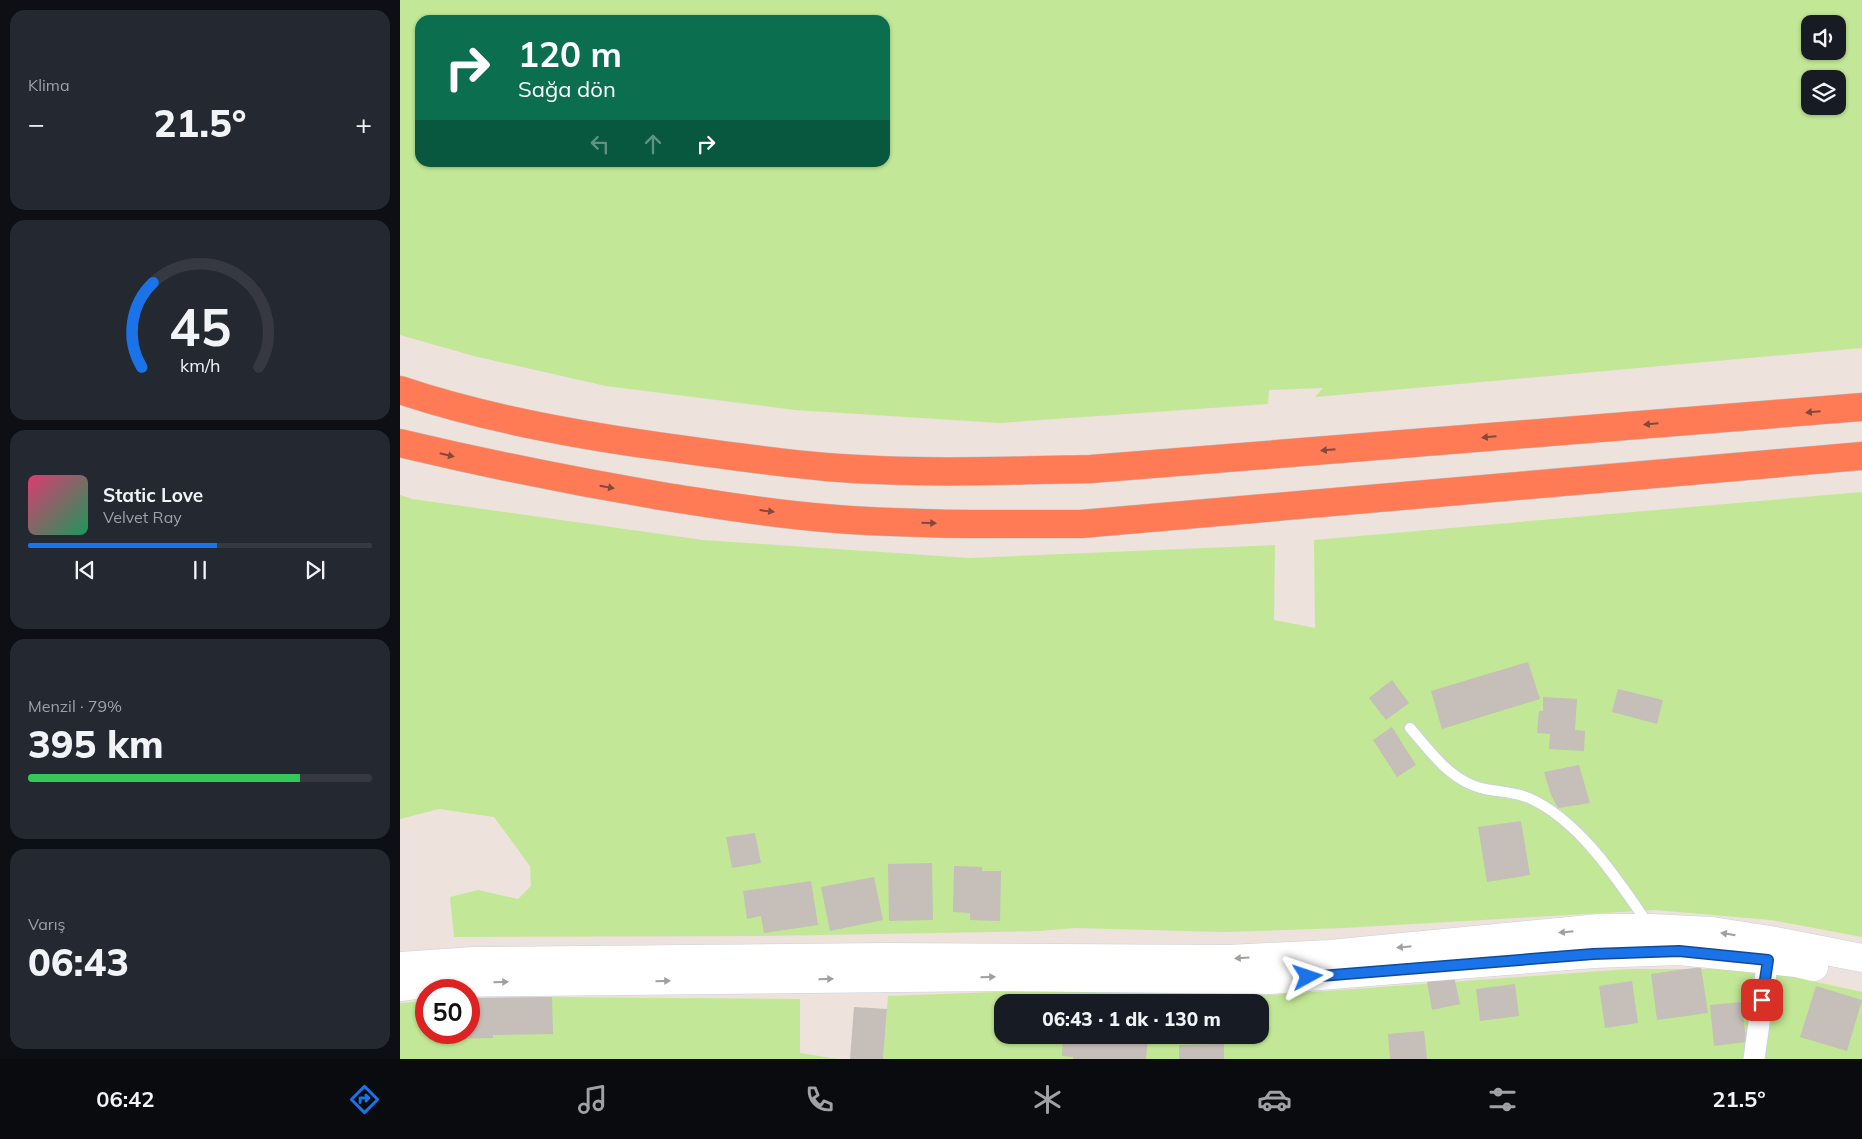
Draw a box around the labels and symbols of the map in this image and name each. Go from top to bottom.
one-way arrow [1805,408,1821,416]
one-way arrow [1643,421,1659,429]
one-way arrow [1481,433,1497,441]
one-way arrow [1319,446,1335,454]
one-way arrow [440,451,455,459]
one-way arrow [599,483,615,491]
one-way arrow [760,507,776,515]
one-way arrow [922,519,938,527]
one-way arrow [1558,928,1574,936]
one-way arrow [1720,929,1736,937]
one-way arrow [1396,943,1412,951]
position arrow [1281,950,1333,1002]
one-way arrow [1234,955,1250,963]
one-way arrow [981,973,997,981]
one-way arrow [818,975,834,983]
one-way arrow [656,976,672,984]
one-way arrow [493,978,509,986]
speed limit sign: 50 [415,979,480,1044]
pin [1741,979,1783,1021]

